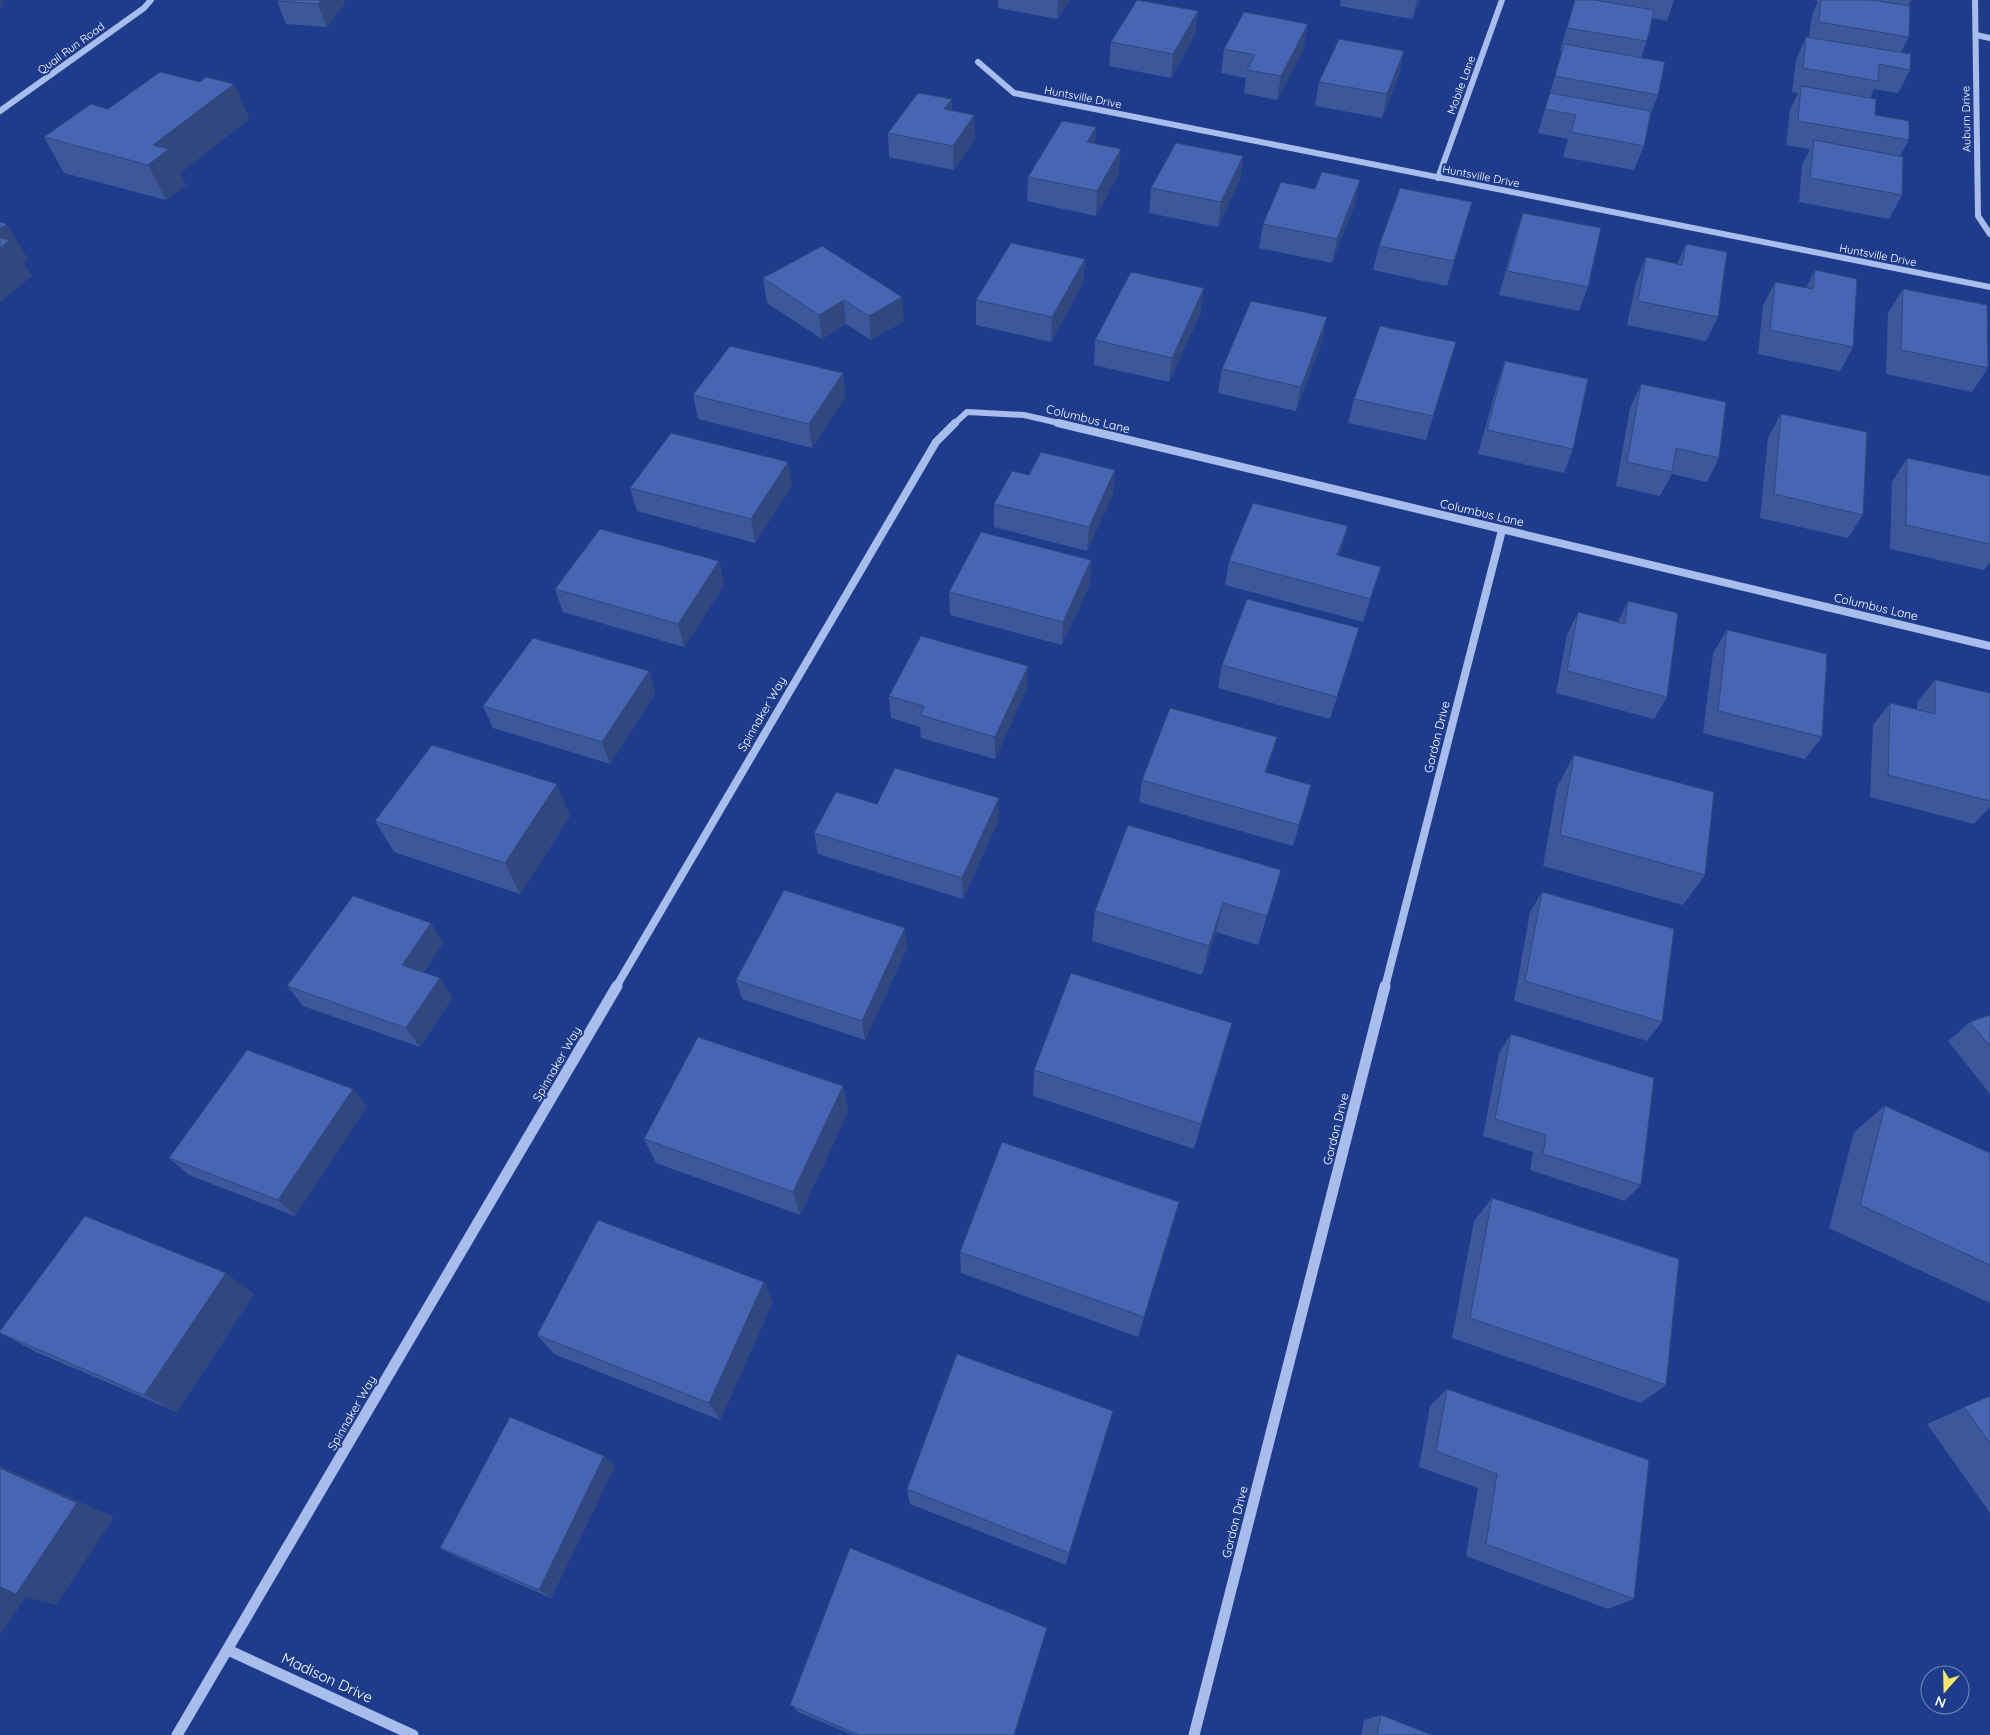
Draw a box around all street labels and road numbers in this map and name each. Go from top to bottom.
street label: Quail Run Road [35,19,107,77]
street label: Mobile Lane [1444,54,1478,116]
street label: Huntsville Drive [1043,83,1123,111]
street label: Auburn Drive [1958,86,1974,152]
street label: Huntsville Drive [1441,162,1521,190]
street label: Huntsville Drive [1838,241,1918,269]
street label: Columbus Lane [1045,401,1132,436]
street label: Columbus Lane [1439,496,1526,530]
street label: Columbus Lane [1833,590,1920,624]
street label: Spinnaker Way [734,674,789,754]
street label: Gordon Drive [1420,699,1453,774]
street label: Spinnaker Way [529,1024,584,1104]
street label: Gordon Drive [1319,1091,1352,1166]
street label: Spinnaker Way [324,1373,379,1453]
street label: Gordon Drive [1218,1484,1251,1559]
street label: Madison Drive [278,1648,376,1707]

